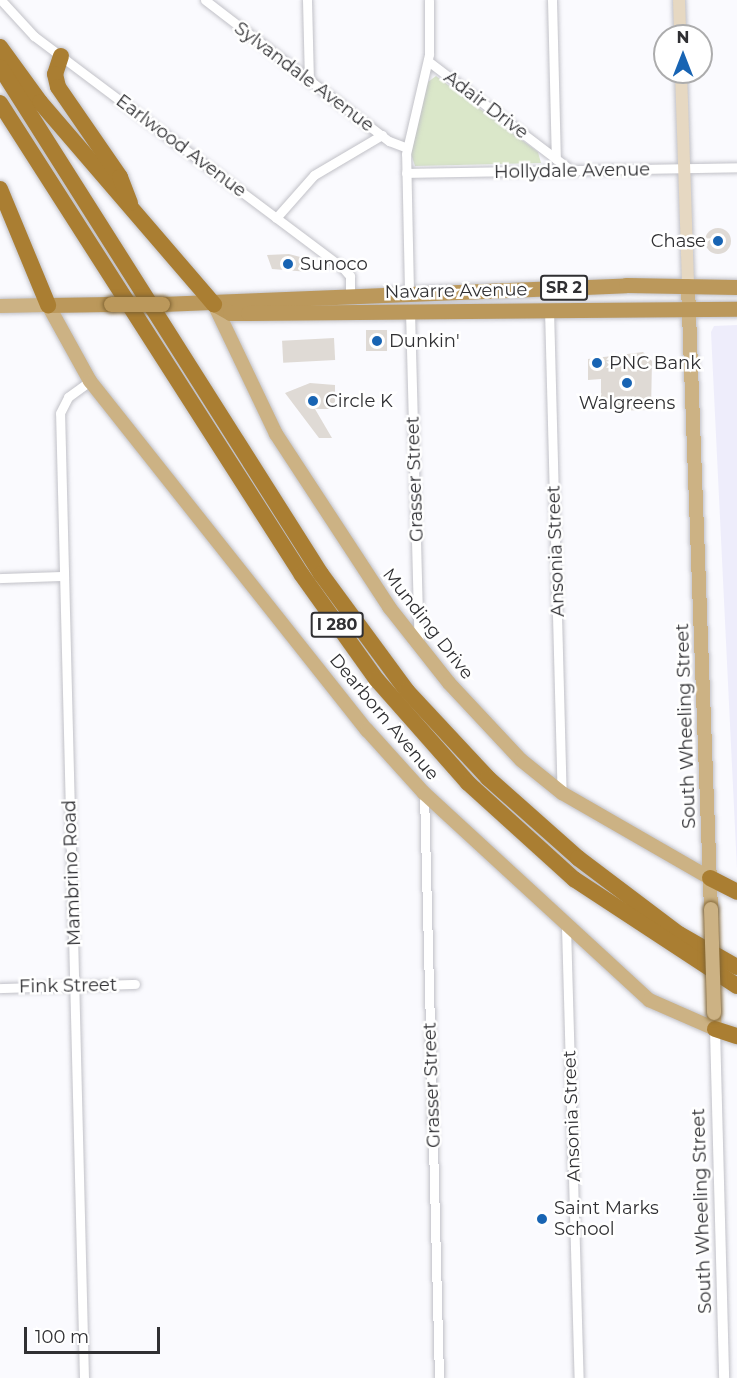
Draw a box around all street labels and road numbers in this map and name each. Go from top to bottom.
street label: Sylvandale Avenue [230,18,378,136]
street label: Adair Drive [440,66,532,144]
street label: Earlwood Avenue [112,90,250,202]
street label: Hollydale Avenue [494,159,650,183]
road number: SR 2 [540,275,588,301]
street label: Navarre Avenue [384,279,528,303]
street label: Grasser Street [402,416,428,542]
street label: Ansonia Street [543,485,569,617]
street label: Munding Drive [378,564,478,684]
road number: I 280 [310,612,364,638]
street label: South Wheeling Street [672,623,700,829]
street label: Dearborn Avenue [325,649,443,785]
street label: Mambrino Road [59,800,85,946]
street label: Fink Street [19,974,117,998]
street label: Grasser Street [419,1022,445,1148]
street label: Ansonia Street [559,1050,585,1182]
street label: South Wheeling Street [688,1108,716,1314]

